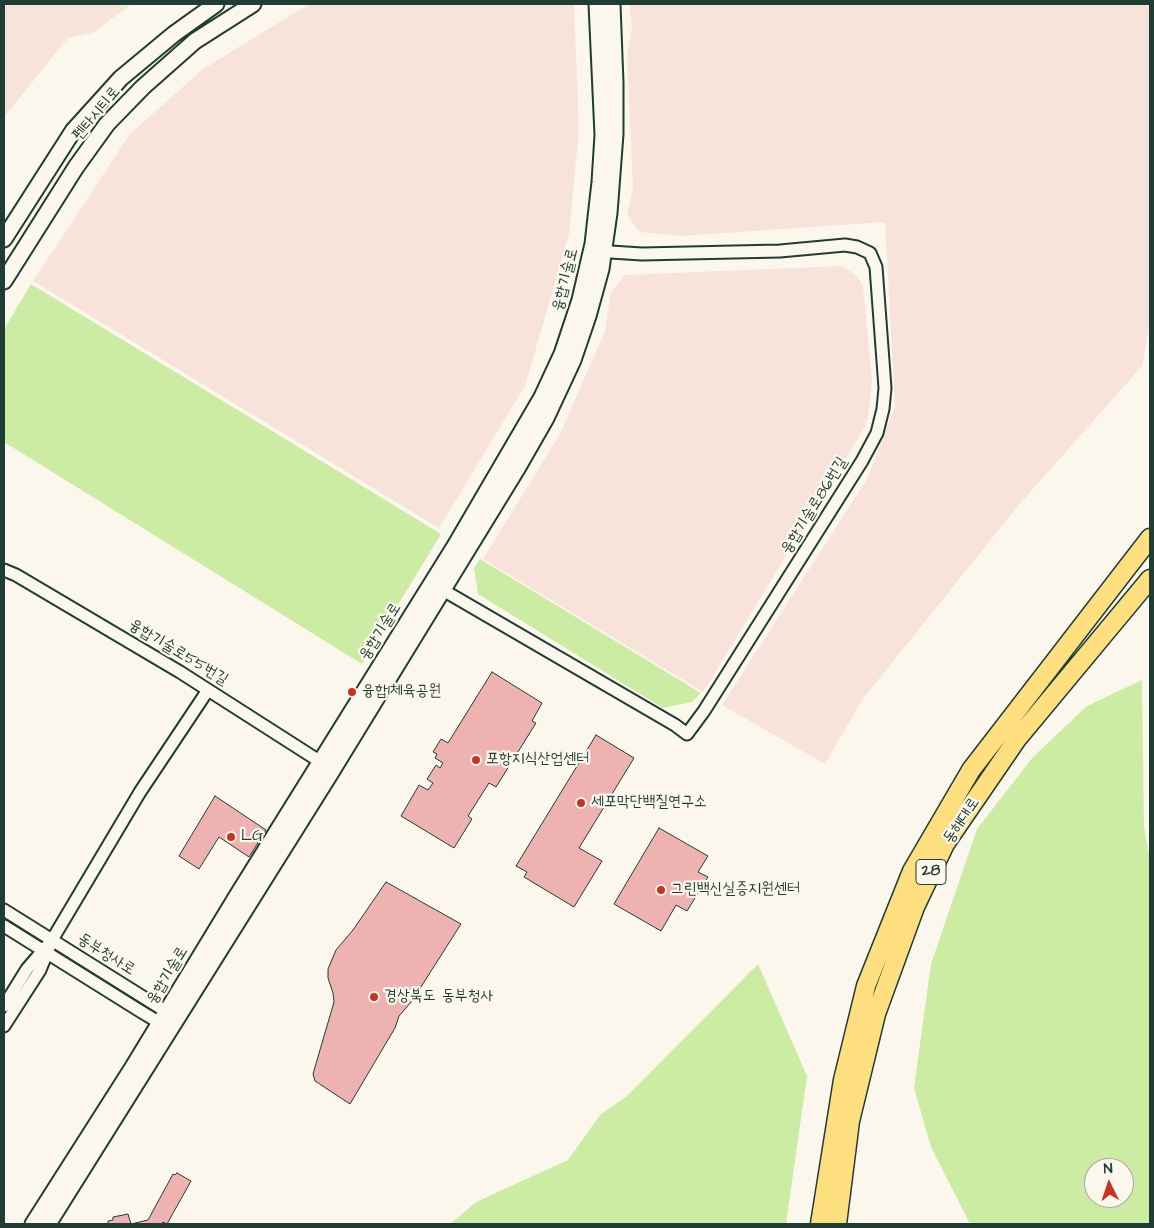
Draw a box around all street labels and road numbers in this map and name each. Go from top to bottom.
street label: 펜타시티로 [69,83,125,145]
street label: 융합기술로 [549,246,583,314]
street label: 융합기술로86번길 [778,454,852,558]
street label: 융합기술로 [356,600,406,664]
street label: 융합기술로55번길 [125,616,231,690]
street label: 동해대로 [940,794,984,848]
road number: 28 [916,860,946,884]
street label: 동부청사로 [74,930,138,980]
street label: 융합기술로 [143,943,193,1009]

